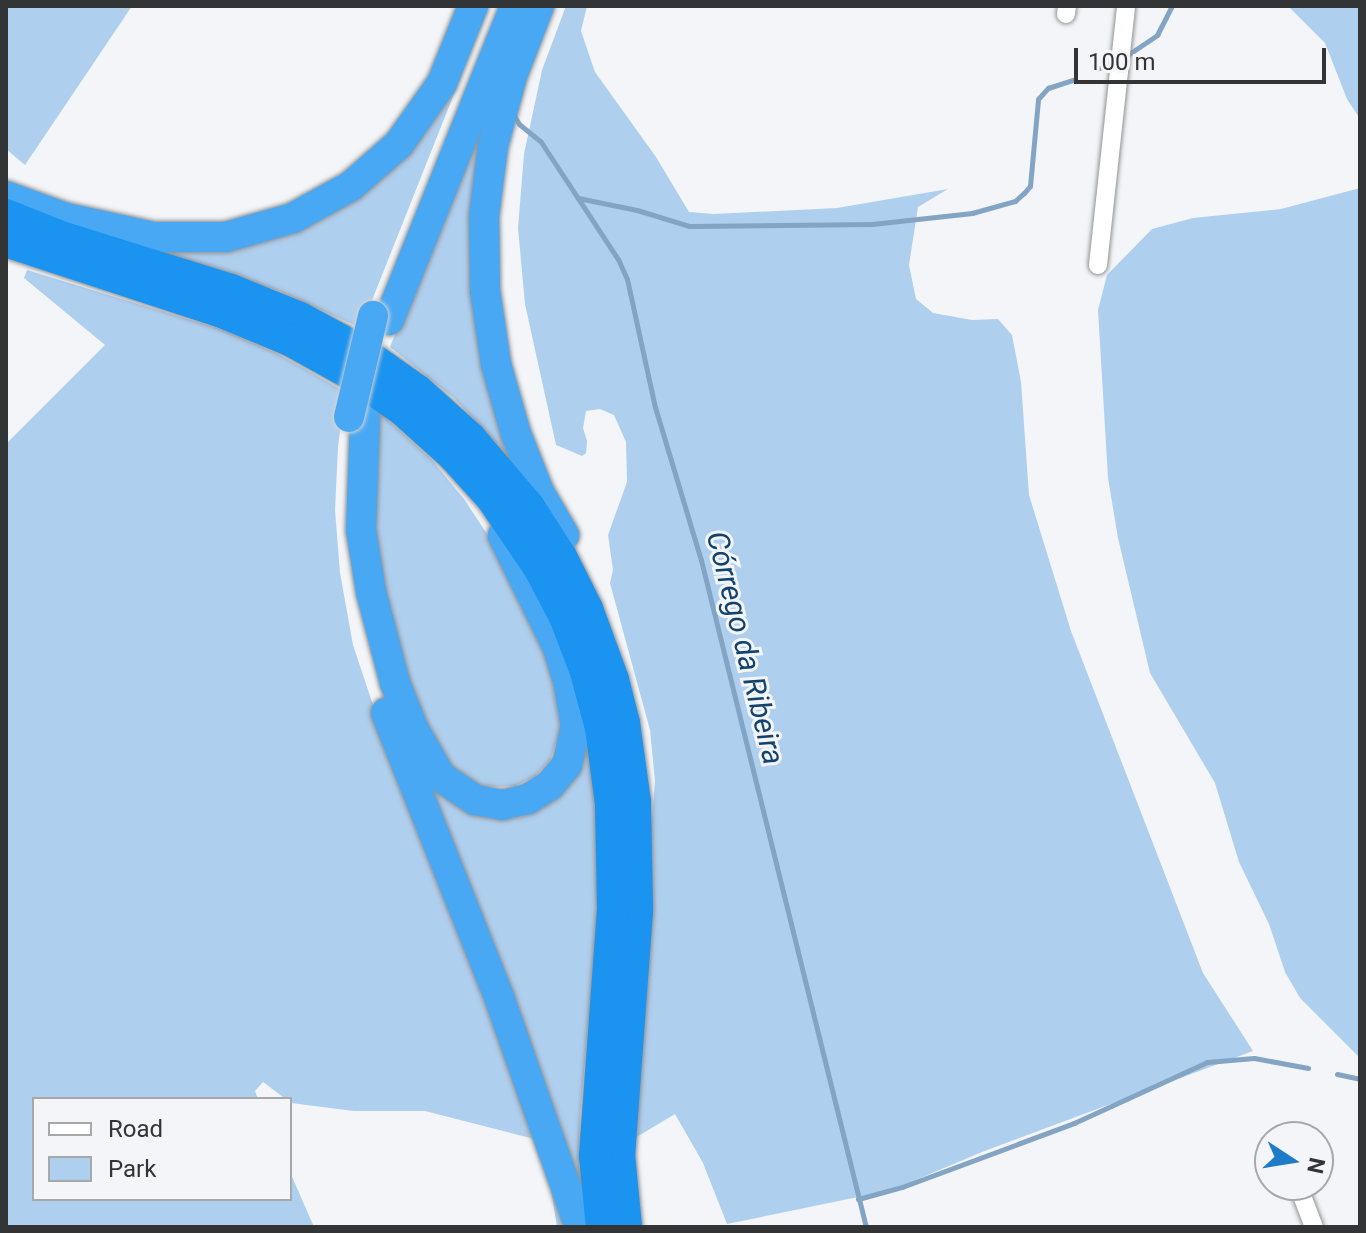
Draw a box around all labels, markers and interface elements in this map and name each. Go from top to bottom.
scale bar [1078,32,1330,82]
text: 100 m [1088,48,1155,76]
water label: Córrego da Ribeira [699,528,791,768]
legend [32,1097,292,1201]
text: Road [108,1115,163,1143]
north arrow [1254,1121,1334,1201]
text: Park [108,1155,156,1183]
text: N [1302,1155,1330,1176]

